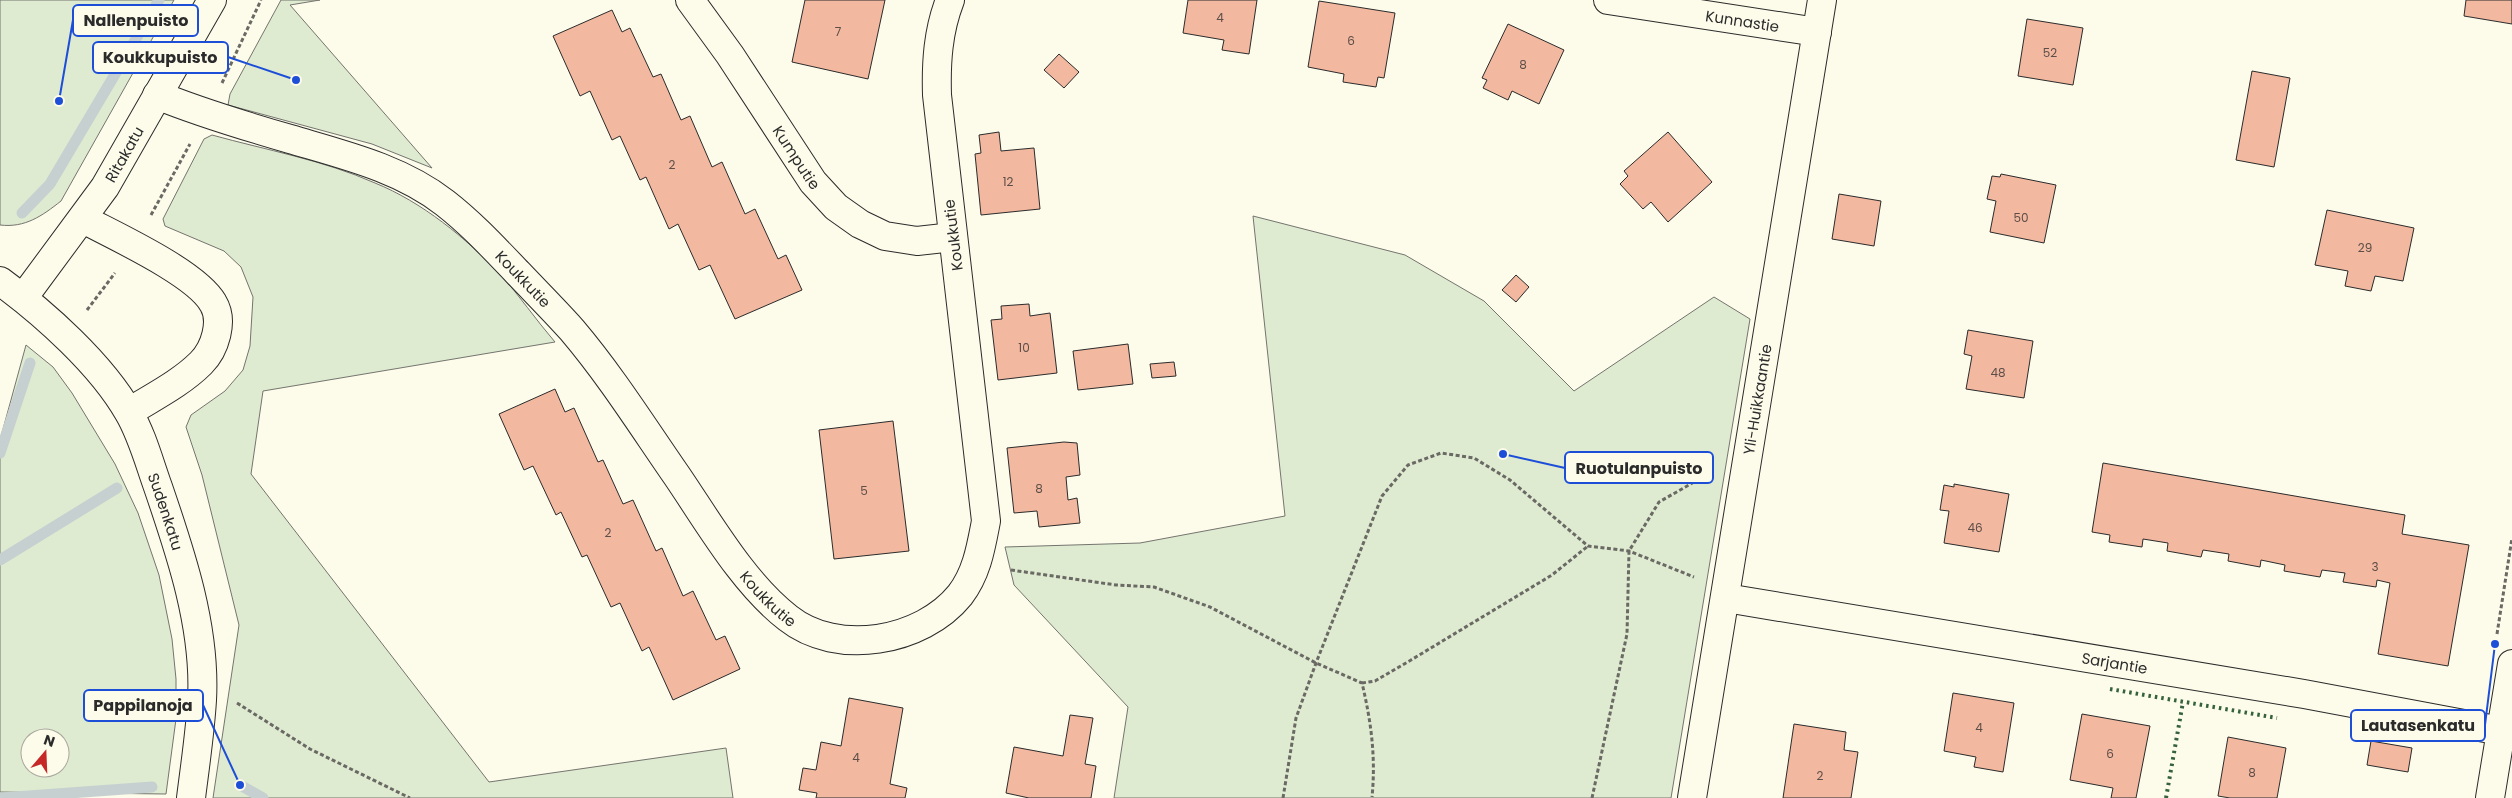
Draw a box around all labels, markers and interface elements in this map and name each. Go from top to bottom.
callout: Nallenpuisto [73,5,198,36]
street label: Kunnastie [1704,5,1781,37]
text: Nallenpuisto [84,9,188,32]
house number: 4 [1216,9,1224,26]
house number: 7 [835,23,842,40]
house number: 6 [1347,32,1355,49]
callout: Koukkupuisto [93,42,228,73]
house number: 52 [2043,44,2057,61]
text: Koukkupuisto [103,46,217,69]
house number: 8 [1519,56,1527,73]
street label: Kumputie [768,121,825,194]
street label: Ritakatu [100,122,148,186]
house number: 2 [669,156,676,173]
house number: 12 [1003,173,1013,190]
street label: Koukkutie [938,198,968,272]
house number: 50 [2013,209,2029,226]
house number: 29 [2358,239,2372,256]
street label: Koukkutie [491,246,556,312]
house number: 10 [1018,339,1030,356]
street label: Yli-Huikkaantie [1738,342,1776,456]
house number: 48 [1990,364,2006,381]
callout: Ruotulanpuisto [1565,452,1713,483]
text: Ruotulanpuisto [1575,457,1703,480]
street label: Sudenkatu [143,470,189,553]
house number: 8 [1035,480,1043,497]
house number: 5 [860,482,868,499]
house number: 46 [1967,519,1983,536]
house number: 2 [605,524,612,541]
house number: 3 [2371,558,2379,575]
street label: Koukkutie [736,566,801,631]
street label: Sarjantie [2080,647,2149,678]
callout: Pappilanoja [84,690,203,721]
text: Pappilanoja [93,694,193,717]
callout: Lautasenkatu [2351,710,2485,741]
text: Lautasenkatu [2361,714,2475,737]
house number: 4 [1975,719,1983,736]
north arrow [20,728,70,778]
text: N [41,730,57,752]
house number: 6 [2106,745,2114,762]
house number: 4 [852,749,860,766]
house number: 8 [2248,764,2256,781]
house number: 2 [1817,767,1824,784]

